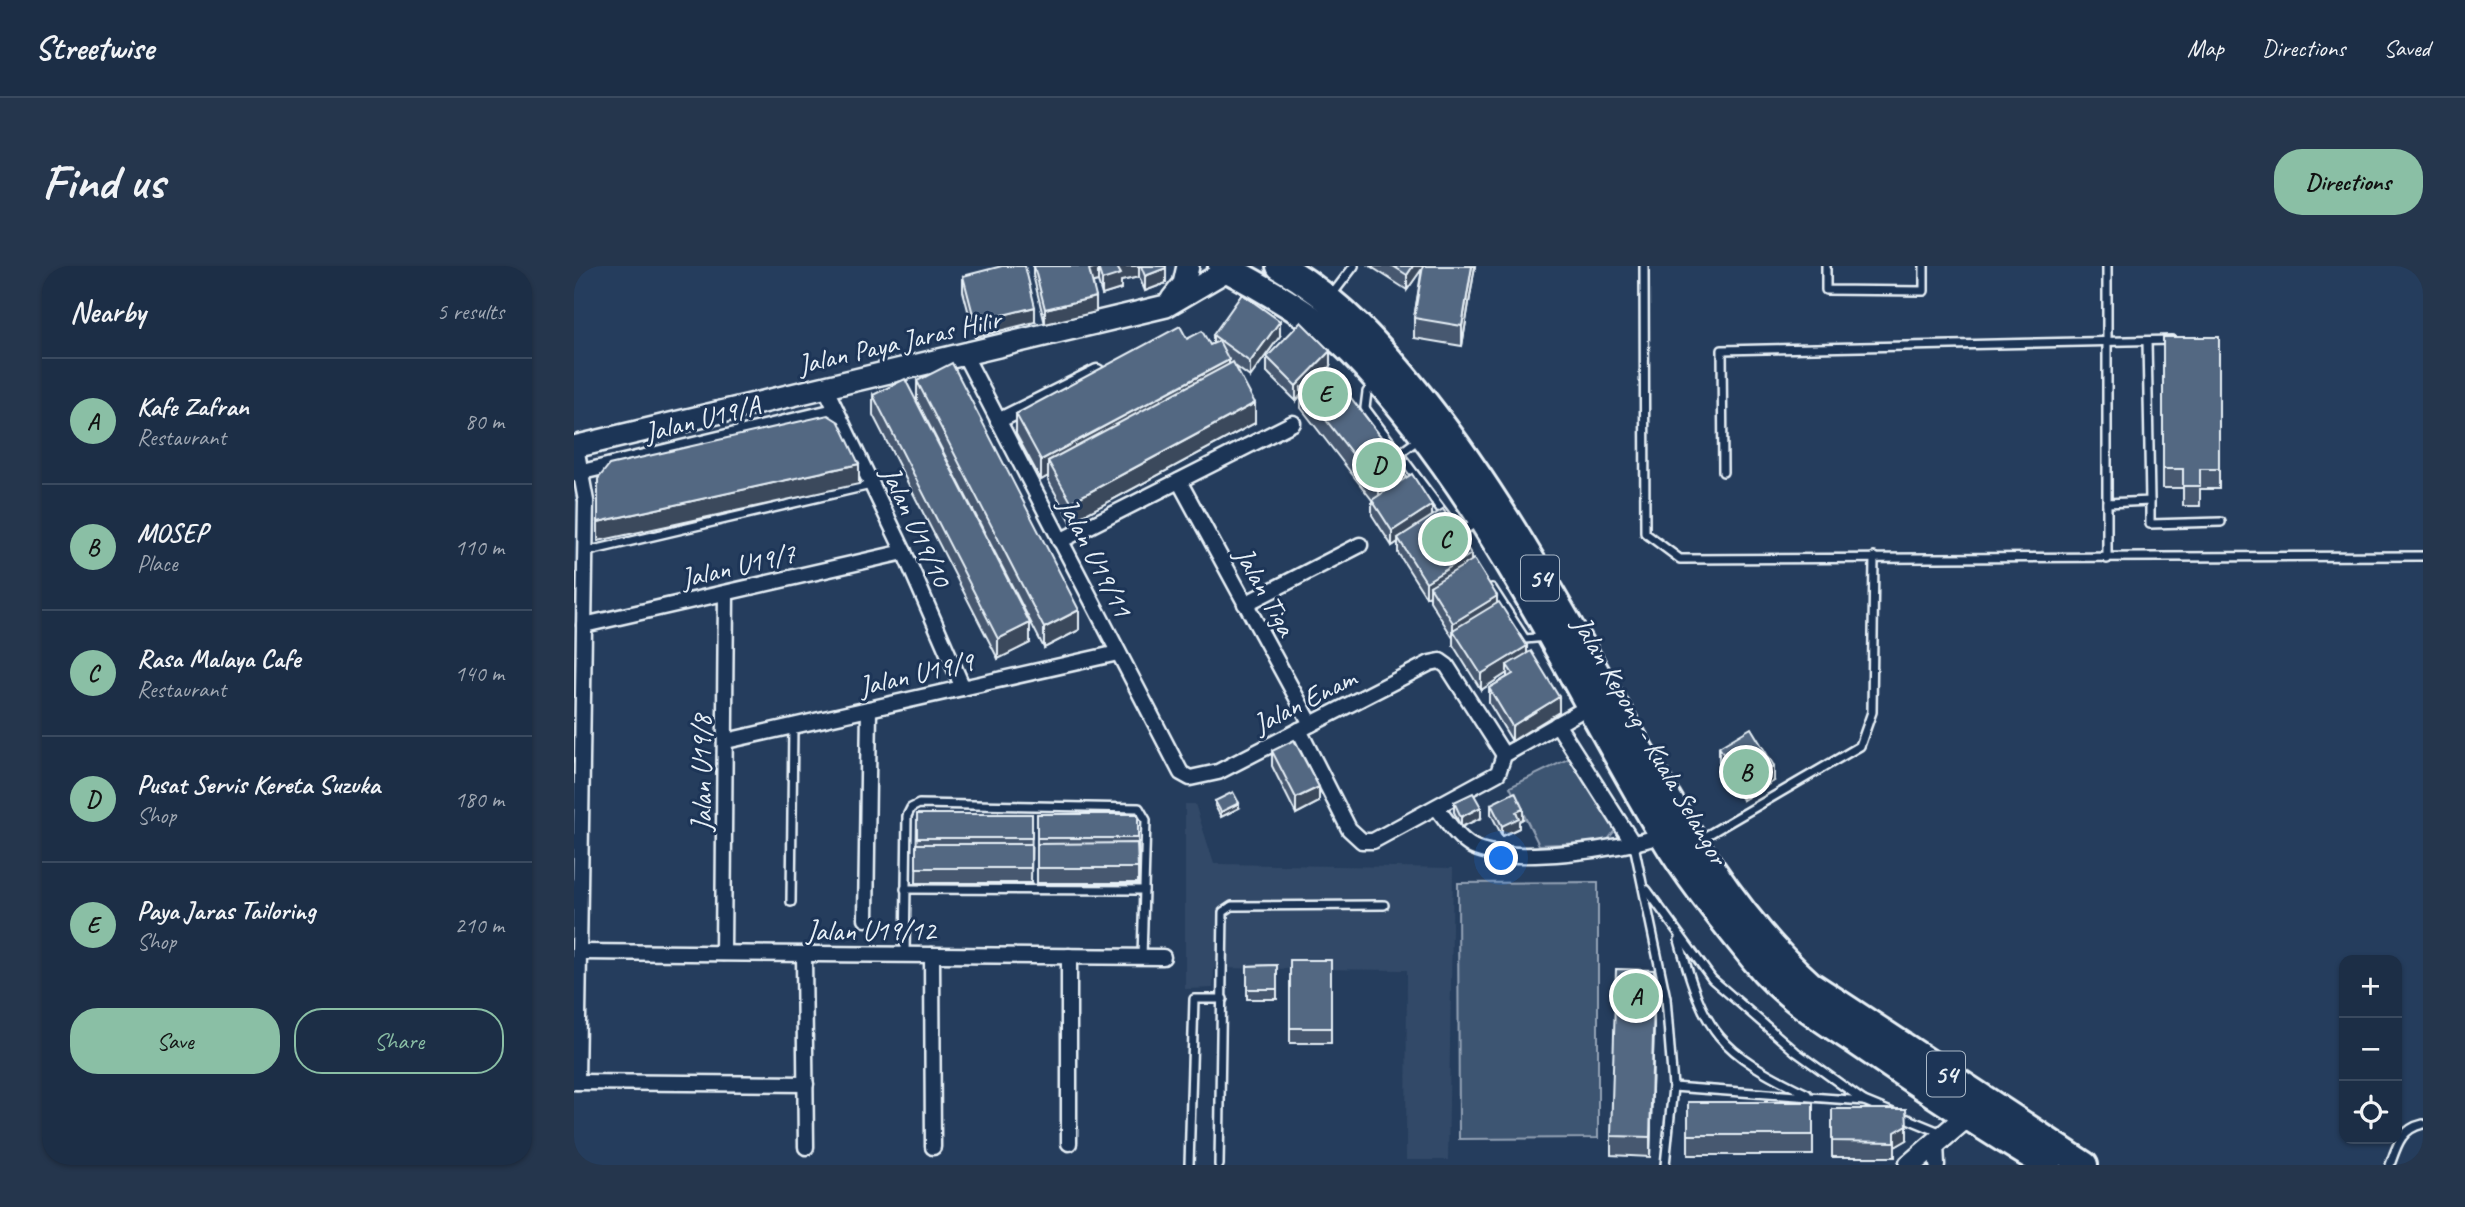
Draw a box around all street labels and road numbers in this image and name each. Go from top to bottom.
street label: Jalan Paya Jaras Hilir [793,301,1007,382]
street label: Jalan U19/A [639,387,765,450]
street label: Jalan U19/10 [873,459,961,594]
street label: Jalan U19/11 [1050,490,1141,624]
street label: Jalan U19/7 [676,535,800,596]
street label: Jalan Tiga [1226,539,1305,643]
road number: 54 [1521,556,1559,600]
street label: Jalan Kepong - Kuala Selangor [1564,608,1737,873]
street label: Jalan U19/9 [854,643,979,704]
street label: Jalan Enam [1245,659,1363,742]
street label: Jalan U19/8 [684,712,719,833]
street label: Jalan U19/12 [805,913,938,948]
road number: 54 [1927,1052,1965,1096]

